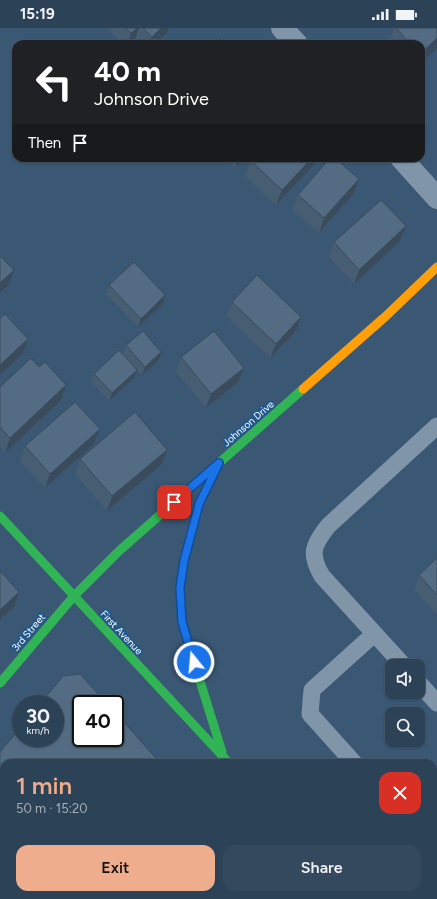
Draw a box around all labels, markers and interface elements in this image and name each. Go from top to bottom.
text: 15:19 [20,5,55,23]
text: 40 m [94,54,161,88]
icon: left [28,56,80,108]
text: Johnson Drive [94,88,209,110]
icon: arrive [69,132,91,154]
text: Then [28,134,61,152]
street label: Johnson Drive [220,397,277,449]
pin [157,485,191,519]
icon: arrive [163,491,185,513]
street label: First Avenue [98,607,146,658]
street label: 3rd Street [9,611,48,654]
position arrow [173,641,215,683]
map controls [385,659,425,747]
button: sound [385,659,425,699]
speed limit sign: 40 [72,695,124,747]
text: 30 [26,704,50,728]
button: search [385,707,425,747]
text: km/h [27,724,49,737]
text: 1 min [16,771,72,800]
button: close [379,772,421,814]
text: 50 m · 15:20 [16,801,88,816]
button: Exit [16,845,215,891]
button: Share [223,845,421,891]

